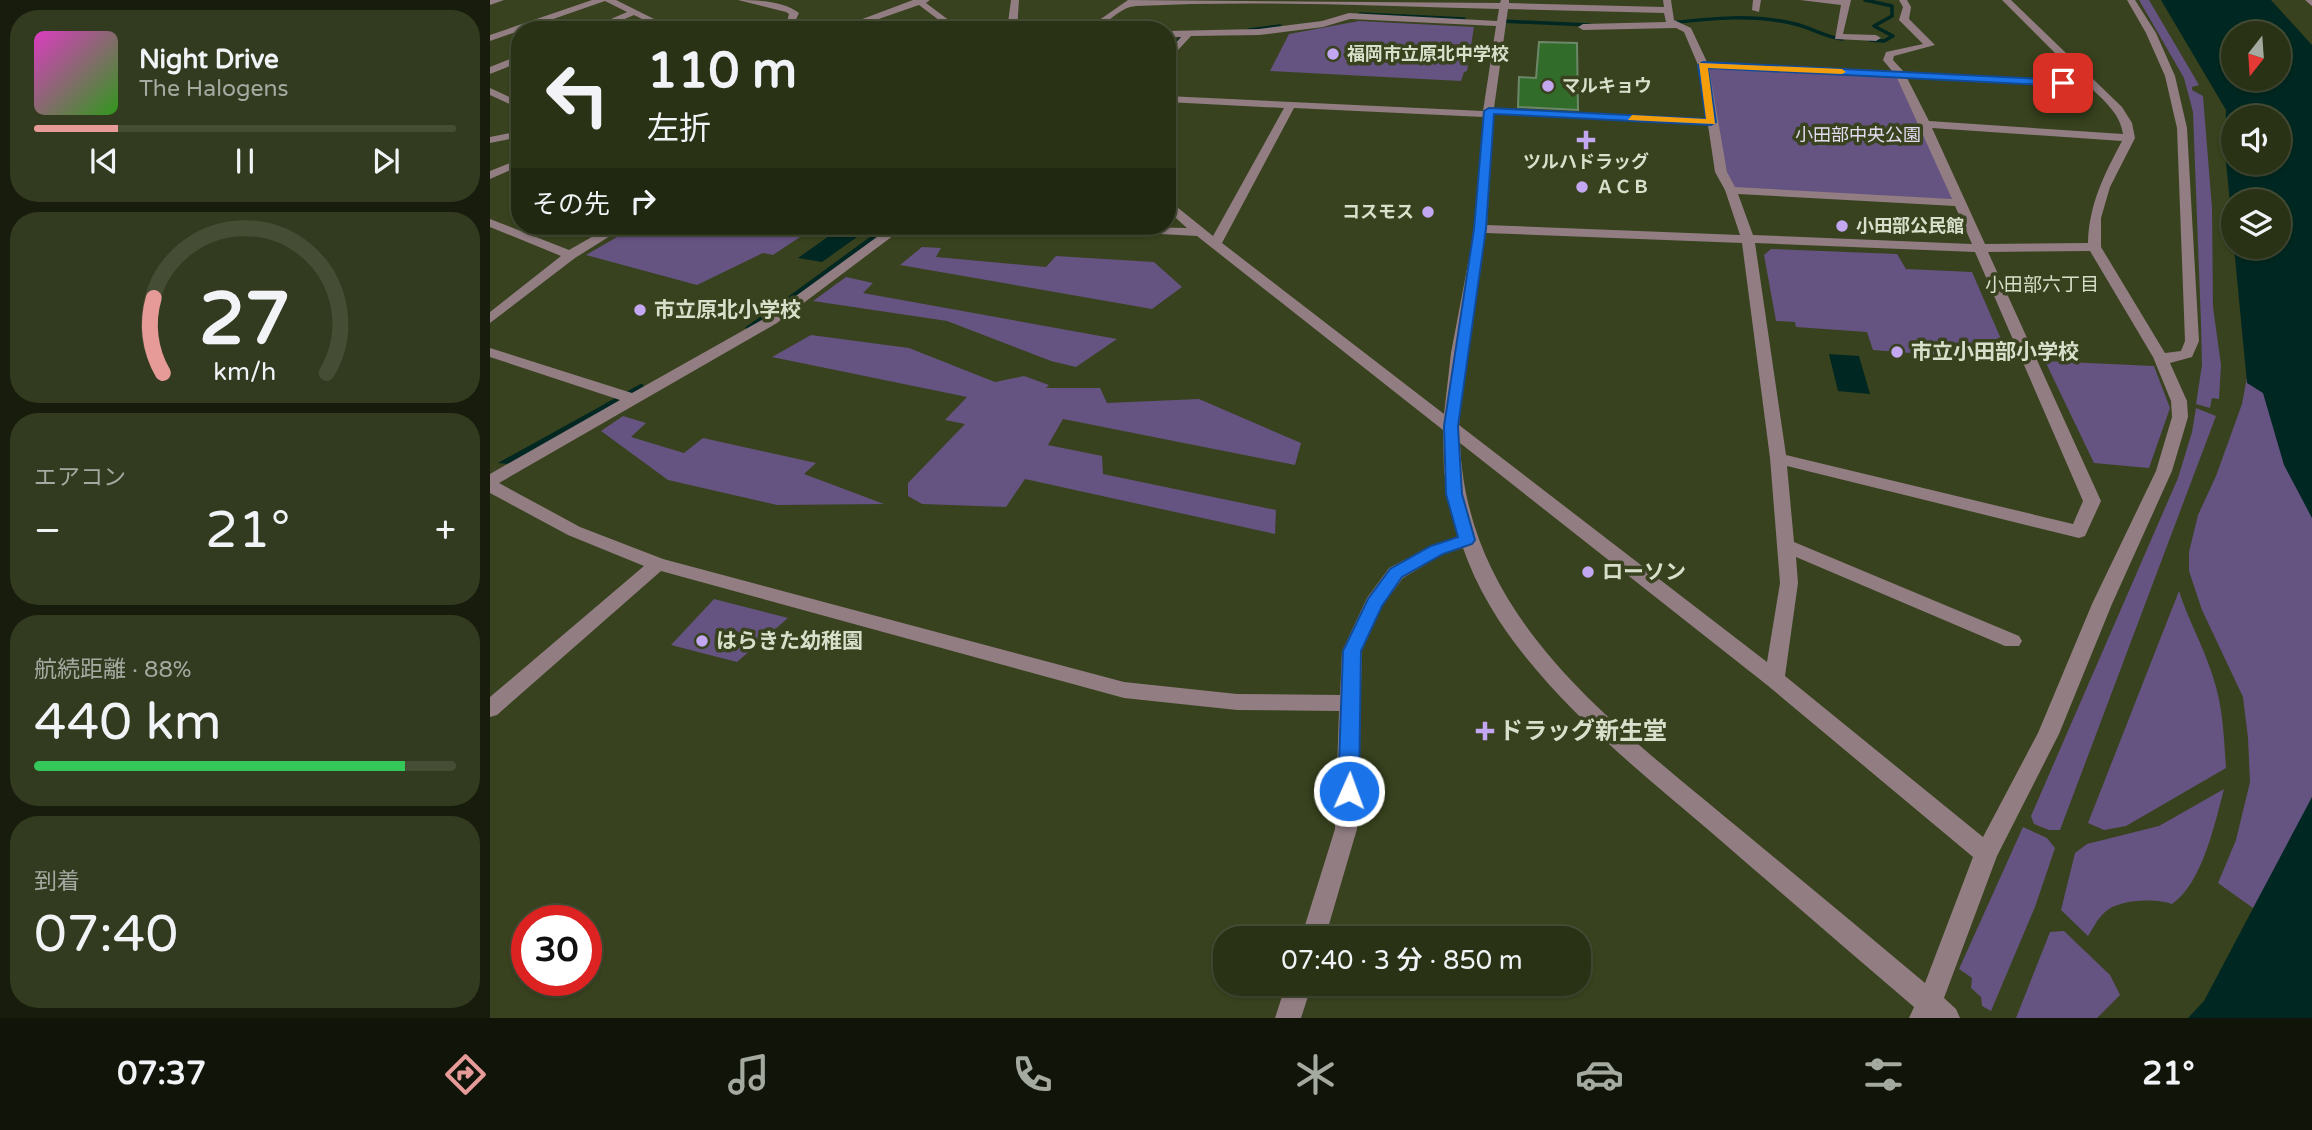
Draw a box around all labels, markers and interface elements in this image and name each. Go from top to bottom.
north arrow [2221,21,2291,91]
map controls [2221,21,2291,259]
text: 110 m [647,42,797,101]
place label: 福岡市立原北中学校 [1347,43,1509,65]
text: Night Drive [139,44,279,75]
marker: 福岡市立原北中学校 [1325,46,1341,62]
icon: left [532,49,623,140]
pin [2033,53,2093,113]
icon: arrive [2044,64,2082,102]
text: The Halogens [139,75,288,103]
place label: マルキョウ [1562,75,1652,97]
marker: マルキョウ [1540,78,1556,94]
button: sound [2221,105,2291,175]
text: 左折 [647,110,711,148]
park label: 小田部中央公園 [1795,124,1921,146]
marker: ツルハドラッグ [1578,132,1594,148]
icon: previous [85,142,123,180]
icon: pause [226,142,264,180]
icon: next [367,142,405,180]
place label: ツルハドラッグ [1523,151,1649,173]
place label: ＡＣＢ [1596,176,1650,198]
marker: ＡＣＢ [1574,179,1590,195]
icon: right [624,182,662,220]
text: その先 [532,189,610,220]
button: layers [2221,189,2291,259]
place label: コスモス [1342,201,1414,223]
marker: コスモス [1420,204,1436,220]
place label: 小田部公民館 [1856,215,1964,237]
marker: 小田部公民館 [1834,218,1850,234]
district label: 小田部六丁目 [1985,274,2099,296]
text: 27 [199,277,291,365]
place label: 市立原北小学校 [654,298,801,323]
marker: 市立原北小学校 [632,302,648,318]
place label: 市立小田部小学校 [1911,340,2079,365]
marker: 市立小田部小学校 [1889,344,1905,360]
text: km/h [214,357,276,387]
text: エアコン [34,464,126,492]
text: 21° [205,499,290,562]
text: − [34,508,61,554]
text: + [435,508,456,554]
place label: ローソン [1602,560,1686,585]
marker: ローソン [1580,564,1596,580]
place label: はらきた幼稚園 [716,629,863,654]
marker: はらきた幼稚園 [694,633,710,649]
text: 航続距離 · 88% [34,656,192,684]
text: 440 km [34,691,222,754]
place label: ドラッグ新生堂 [1499,717,1667,746]
marker: ドラッグ新生堂 [1477,723,1493,739]
position arrow [1312,754,1386,828]
text: 到着 [34,868,80,896]
text: 07:40 [34,903,178,966]
speed limit sign: 30 [511,905,602,996]
text: 07:40 · 3 分 · 850 m [1281,945,1523,976]
icon: directions [441,1050,490,1099]
icon: music [724,1050,773,1099]
icon: phone [1008,1050,1057,1099]
icon: climate [1291,1050,1340,1099]
icon: car [1575,1050,1624,1099]
icon: filters [1859,1050,1908,1099]
text: 07:37 [117,1055,206,1093]
text: 21° [2142,1055,2195,1093]

